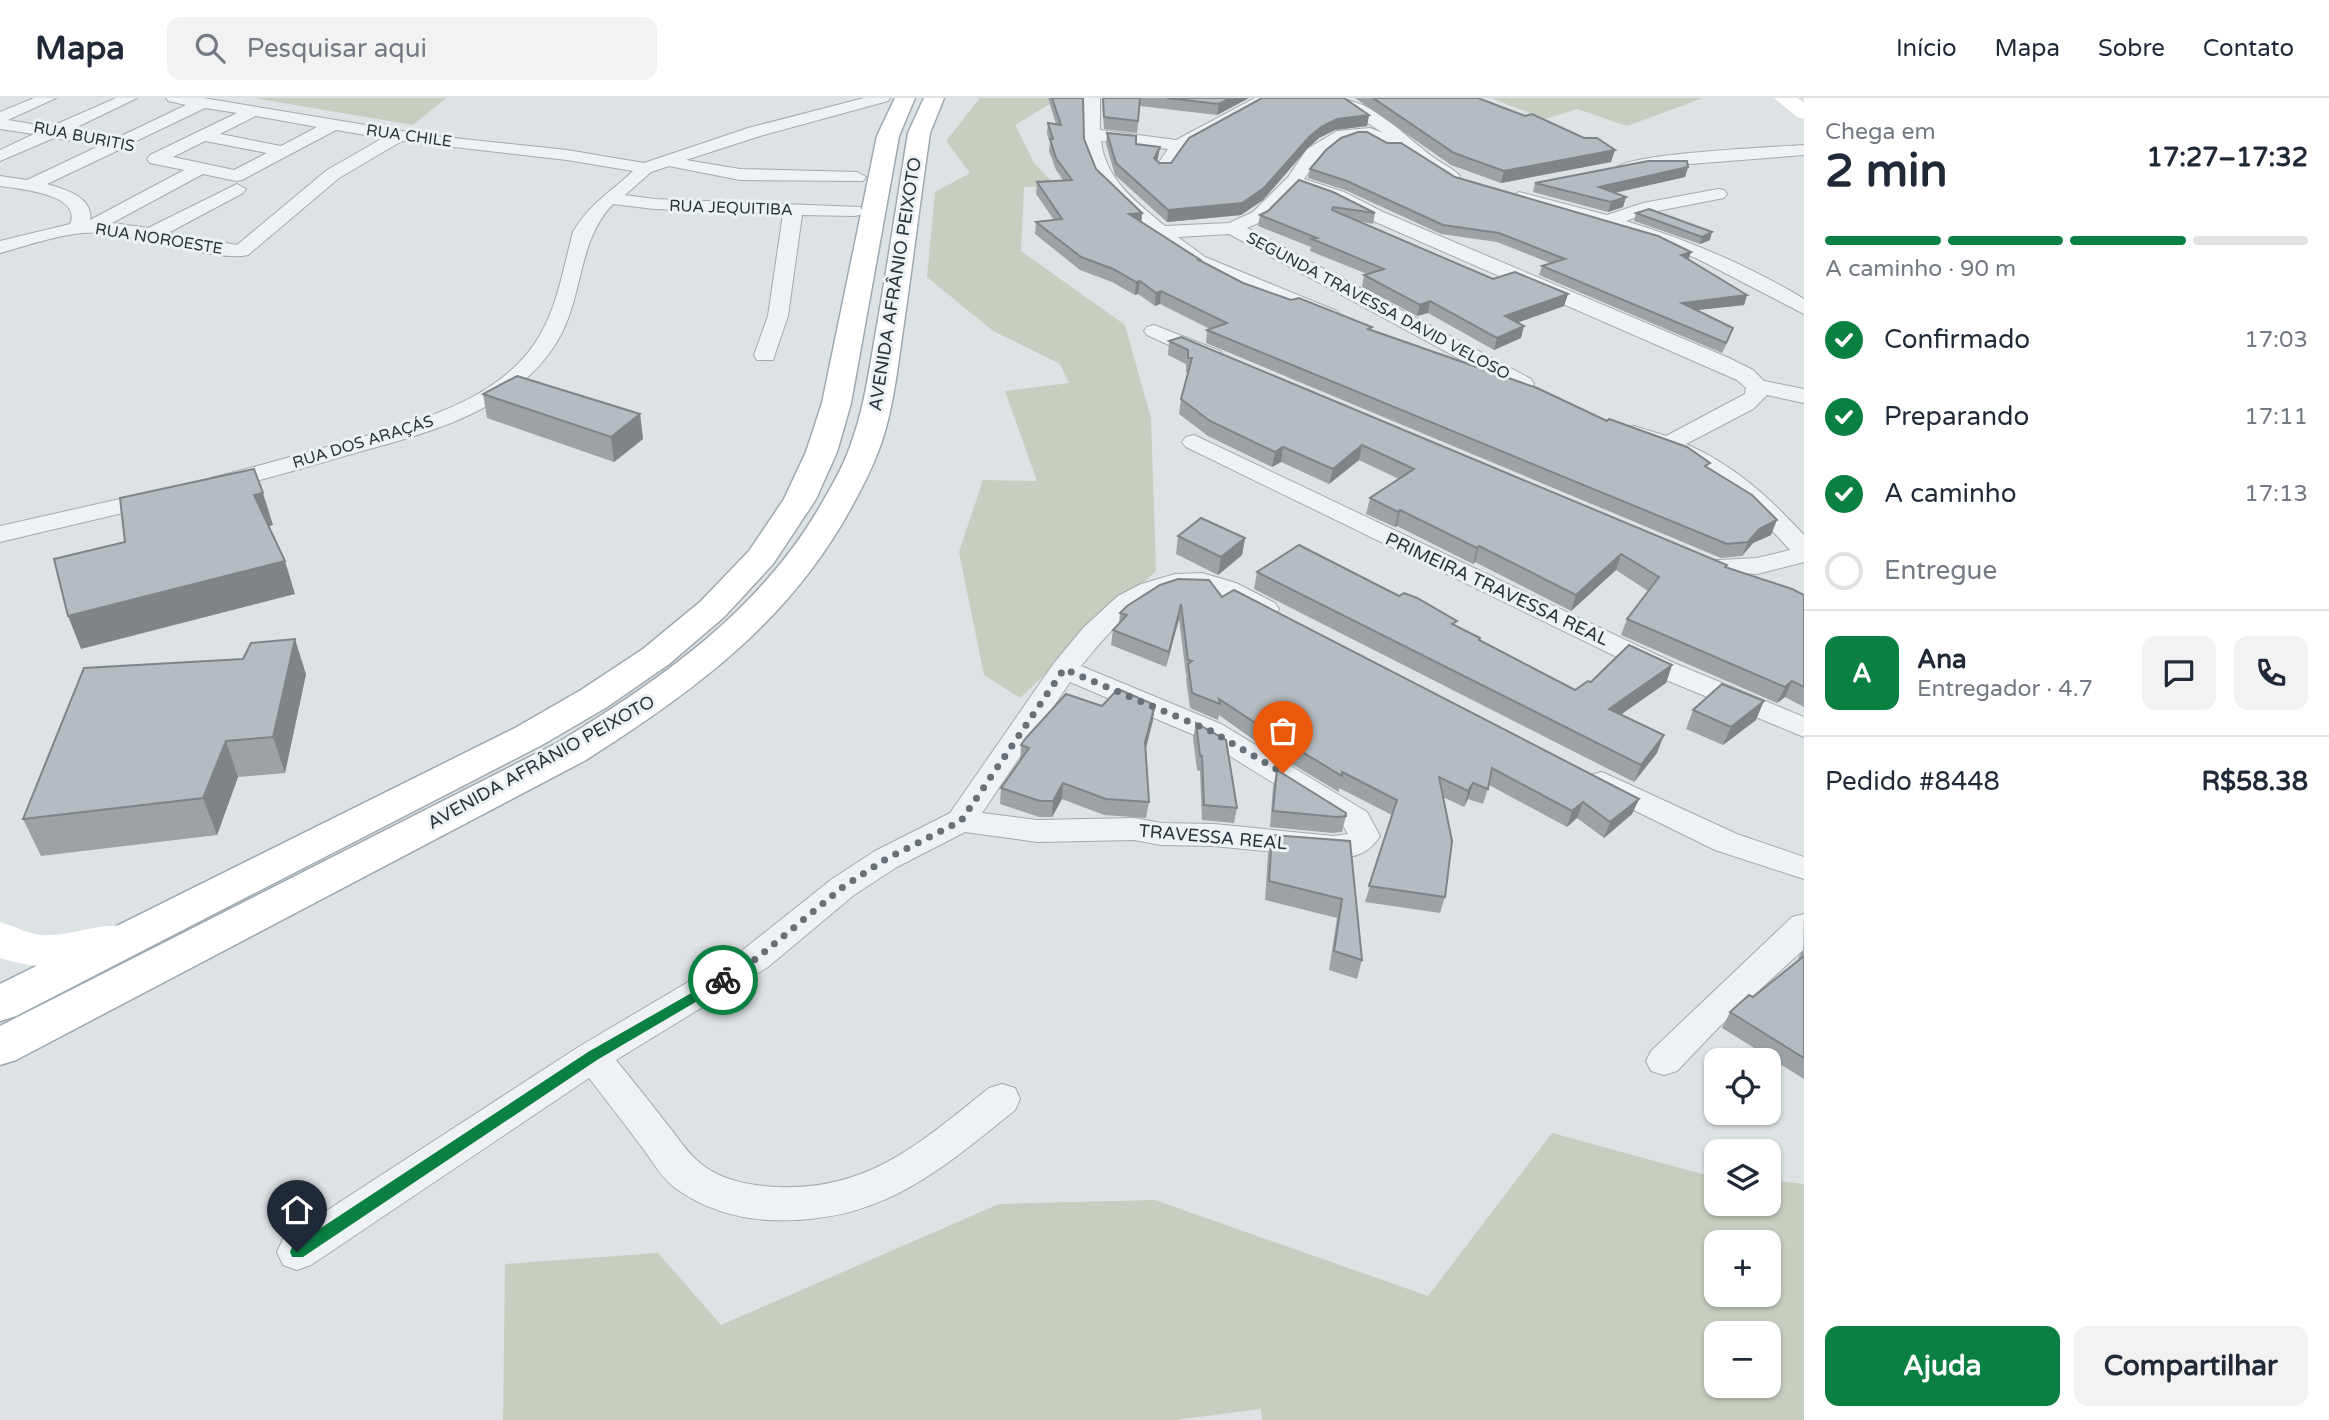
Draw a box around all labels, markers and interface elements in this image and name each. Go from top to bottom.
search box [167,17,657,80]
text: Mapa [35,29,125,68]
icon: search [191,29,229,67]
text: Pesquisar aqui [247,33,427,64]
text: Início [1896,34,1957,63]
text: Mapa [1995,34,2060,63]
text: Sobre [2098,34,2165,63]
text: Contato [2203,34,2294,63]
street label: RUA BURITIS [32,117,136,157]
text: Chega em [1825,118,1936,146]
street label: RUA CHILE [365,120,453,152]
text: 17:27–17:32 [2147,142,2308,173]
text: 2 min [1825,144,1948,199]
street label: AVENIDA AFRÂNIO PEIXOTO [864,156,926,412]
street label: RUA JEQUITIBA [669,196,793,220]
street label: RUA NOROESTE [94,219,224,259]
street label: SEGUNDA TRAVESSA DAVID VELOSO [1243,228,1513,384]
text: A caminho · 90 m [1825,255,2016,283]
icon: check [1825,321,1863,359]
text: Confirmado [1884,324,2030,355]
text: 17:03 [2244,326,2308,354]
icon: check [1825,398,1863,436]
text: Preparando [1884,401,2029,432]
text: 17:11 [2244,403,2308,431]
street label: RUA DOS ARAÇÁS [290,411,436,473]
icon: check [1825,475,1863,513]
text: A caminho [1884,478,2016,509]
text: 17:13 [2244,480,2308,508]
street label: PRIMEIRA TRAVESSA REAL [1382,528,1613,651]
text: Entregue [1884,555,1997,586]
button: chat [2142,636,2216,710]
button: phone [2234,636,2308,710]
text: Ana [1917,644,1967,675]
text: A [1852,658,1872,689]
text: Entregador · 4.7 [1917,675,2093,703]
street label: AVENIDA AFRÂNIO PEIXOTO [423,690,659,834]
pin [1253,701,1313,773]
icon: bag [1264,712,1302,750]
text: Pedido #8448 [1825,766,2000,797]
text: R$58.38 [2201,766,2308,797]
street label: TRAVESSA REAL [1138,820,1289,854]
courier [688,945,758,1015]
icon: bike [704,961,742,999]
map controls [1704,1048,1781,1398]
button: locate [1704,1048,1781,1125]
button: layers [1704,1139,1781,1216]
pin [267,1180,327,1252]
icon: home [278,1191,316,1229]
button: + [1704,1230,1781,1307]
button: − [1704,1321,1781,1398]
button: Ajuda [1825,1326,2060,1406]
button: Compartilhar [2074,1326,2308,1406]

